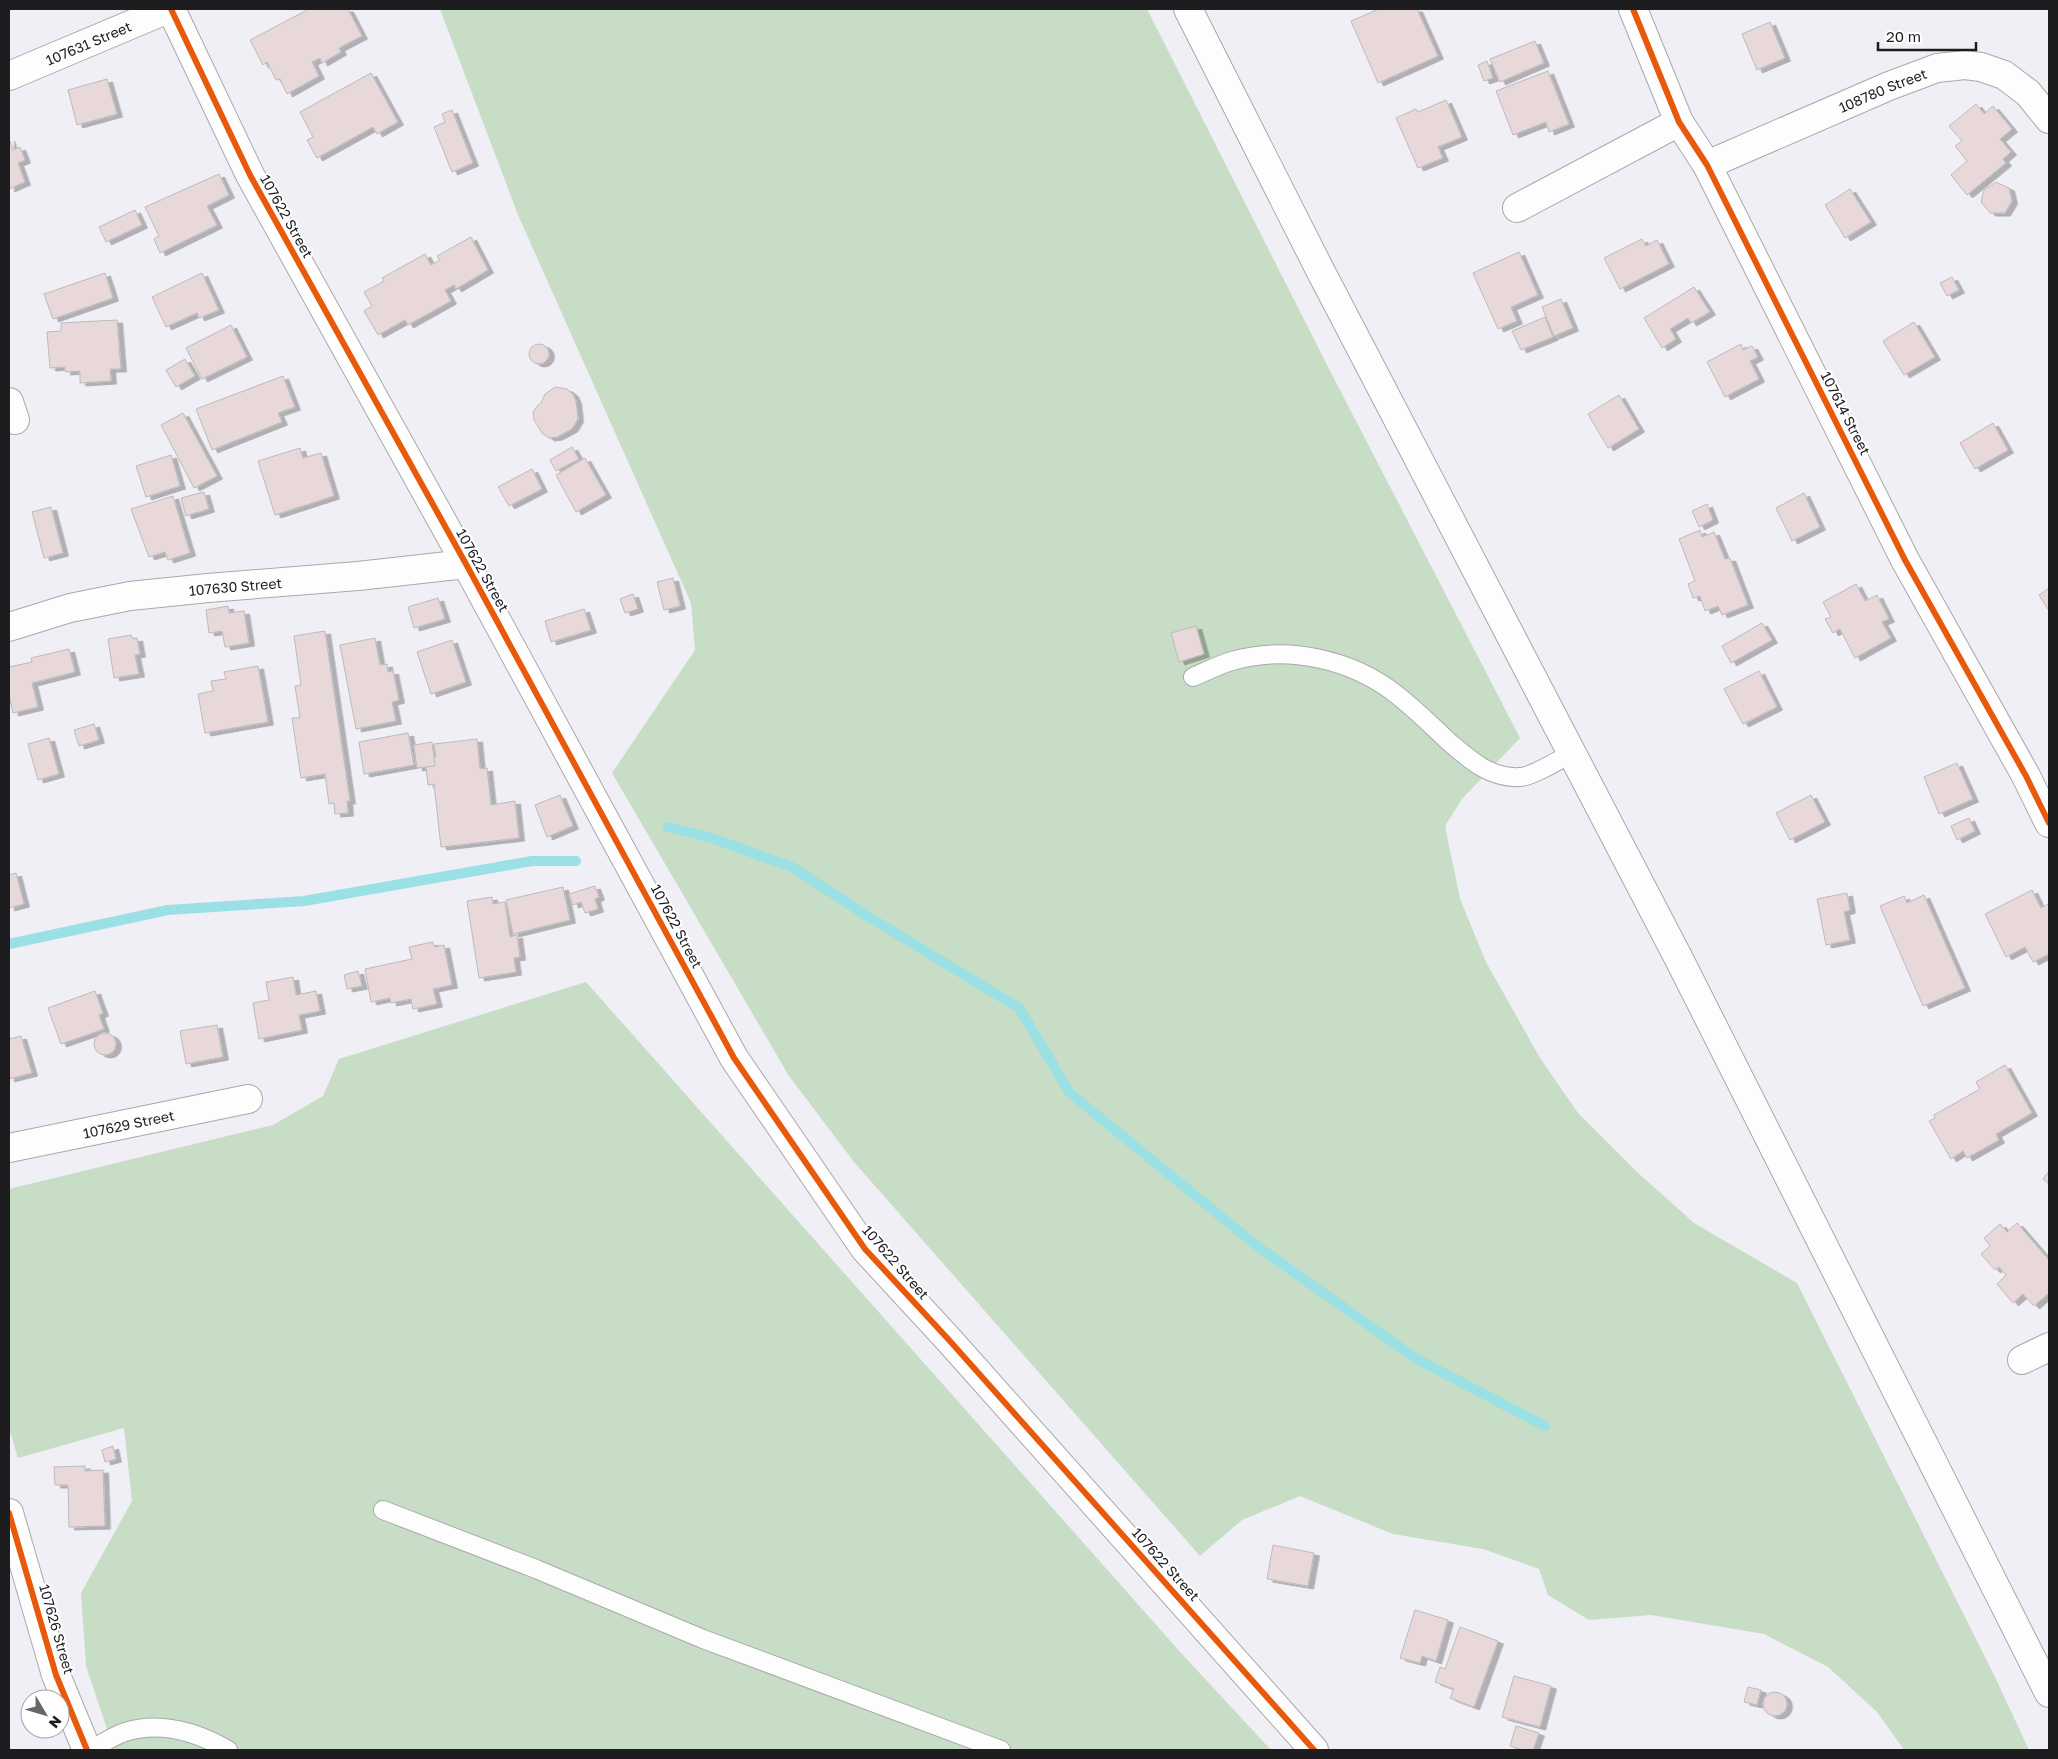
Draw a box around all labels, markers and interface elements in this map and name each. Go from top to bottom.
street label: 107631 Street [43,17,134,68]
scale bar [1878,20,1976,52]
text: 20 m [1886,27,1921,45]
street label: 108780 Street [1836,64,1929,115]
street label: 107622 Street [257,171,317,261]
street label: 107614 Street [1818,368,1874,458]
street label: 107622 Street [453,525,513,615]
street label: 107630 Street [188,574,283,598]
street label: 107622 Street [648,881,706,971]
street label: 107629 Street [81,1106,176,1141]
street label: 107622 Street [859,1222,933,1302]
street label: 107622 Street [1129,1524,1203,1604]
street label: 107626 Street [36,1582,78,1676]
north arrow [20,1689,70,1739]
text: N [46,1713,66,1732]

